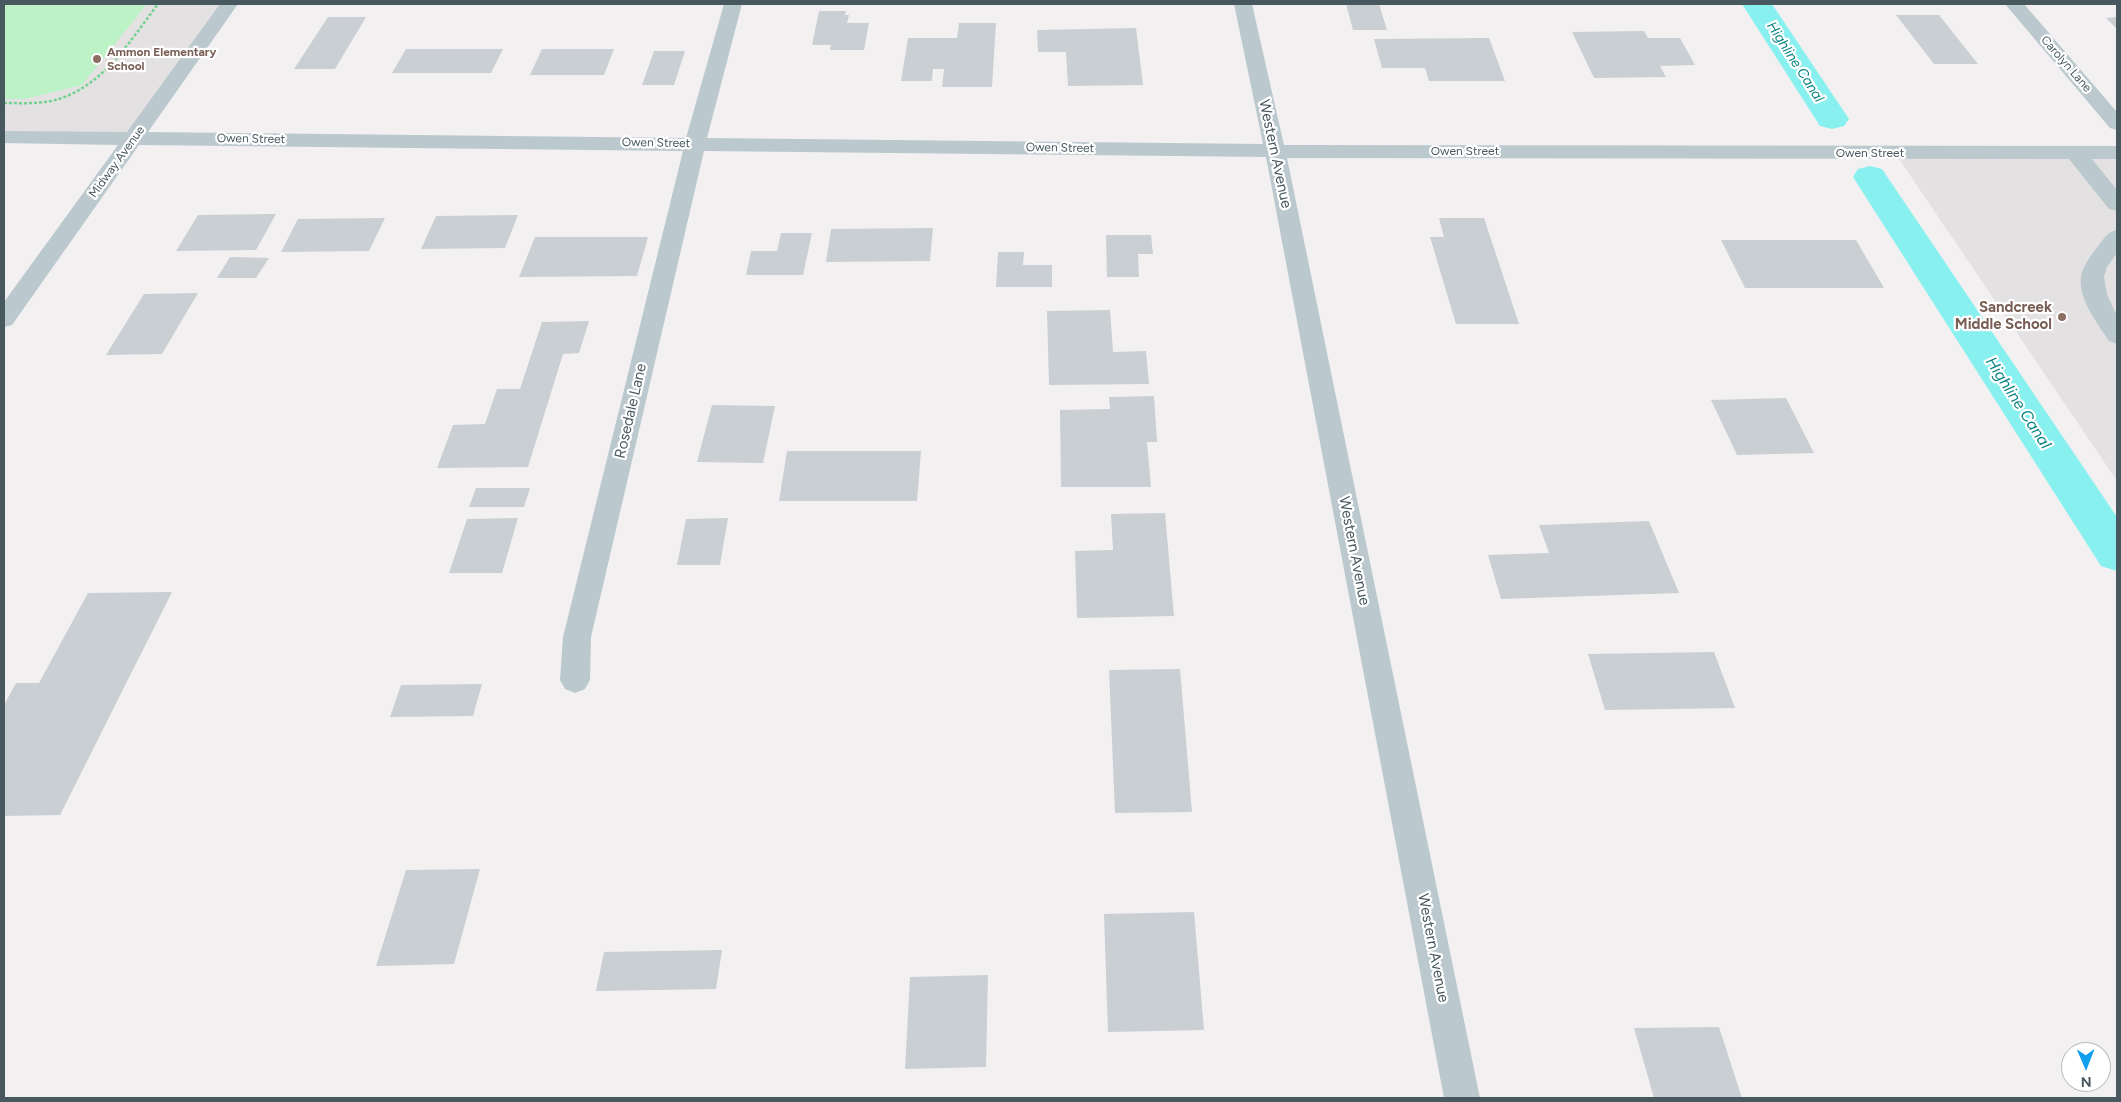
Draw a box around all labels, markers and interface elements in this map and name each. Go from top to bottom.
water label: Highline Canal [1763,19,1827,105]
street label: Carolyn Lane [2038,33,2094,95]
place label: Ammon Elementary School [107,45,216,73]
marker: Ammon Elementary School [91,53,103,65]
street label: Western Avenue [1255,98,1295,210]
street label: Midway Avenue [86,123,148,201]
street label: Owen Street [217,131,285,147]
street label: Owen Street [622,135,690,151]
street label: Owen Street [1026,140,1094,156]
street label: Owen Street [1431,144,1499,158]
street label: Owen Street [1836,146,1904,160]
place label: Sandcreek Middle School [1955,299,2052,334]
marker: Sandcreek Middle School [2056,311,2068,323]
water label: Highline Canal [1981,353,2055,453]
street label: Rosedale Lane [611,362,651,460]
street label: Western Avenue [1335,495,1373,607]
street label: Western Avenue [1414,892,1452,1004]
north arrow [2061,1042,2111,1092]
text: N [2081,1073,2092,1090]

